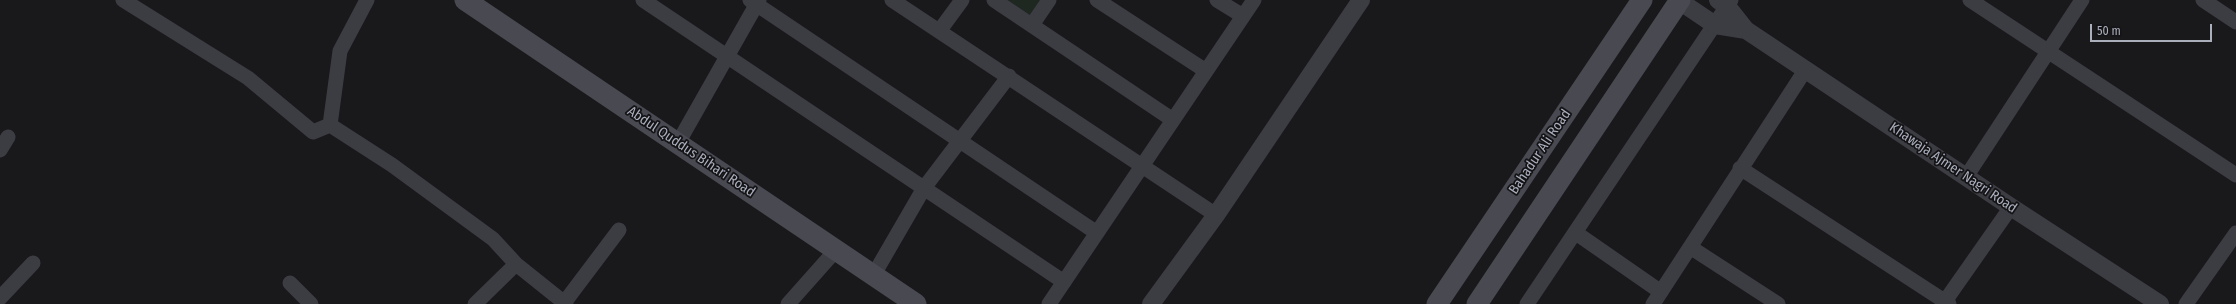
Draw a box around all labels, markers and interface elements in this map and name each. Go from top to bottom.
scale bar [2092,16,2214,42]
text: 50 m [2097,24,2121,38]
street label: Abdul Quddus Bihari Road [624,103,758,201]
street label: Bahadur Ali Road [1505,106,1575,198]
street label: Khawaja Ajmer Nagri Road [1886,119,2020,217]

